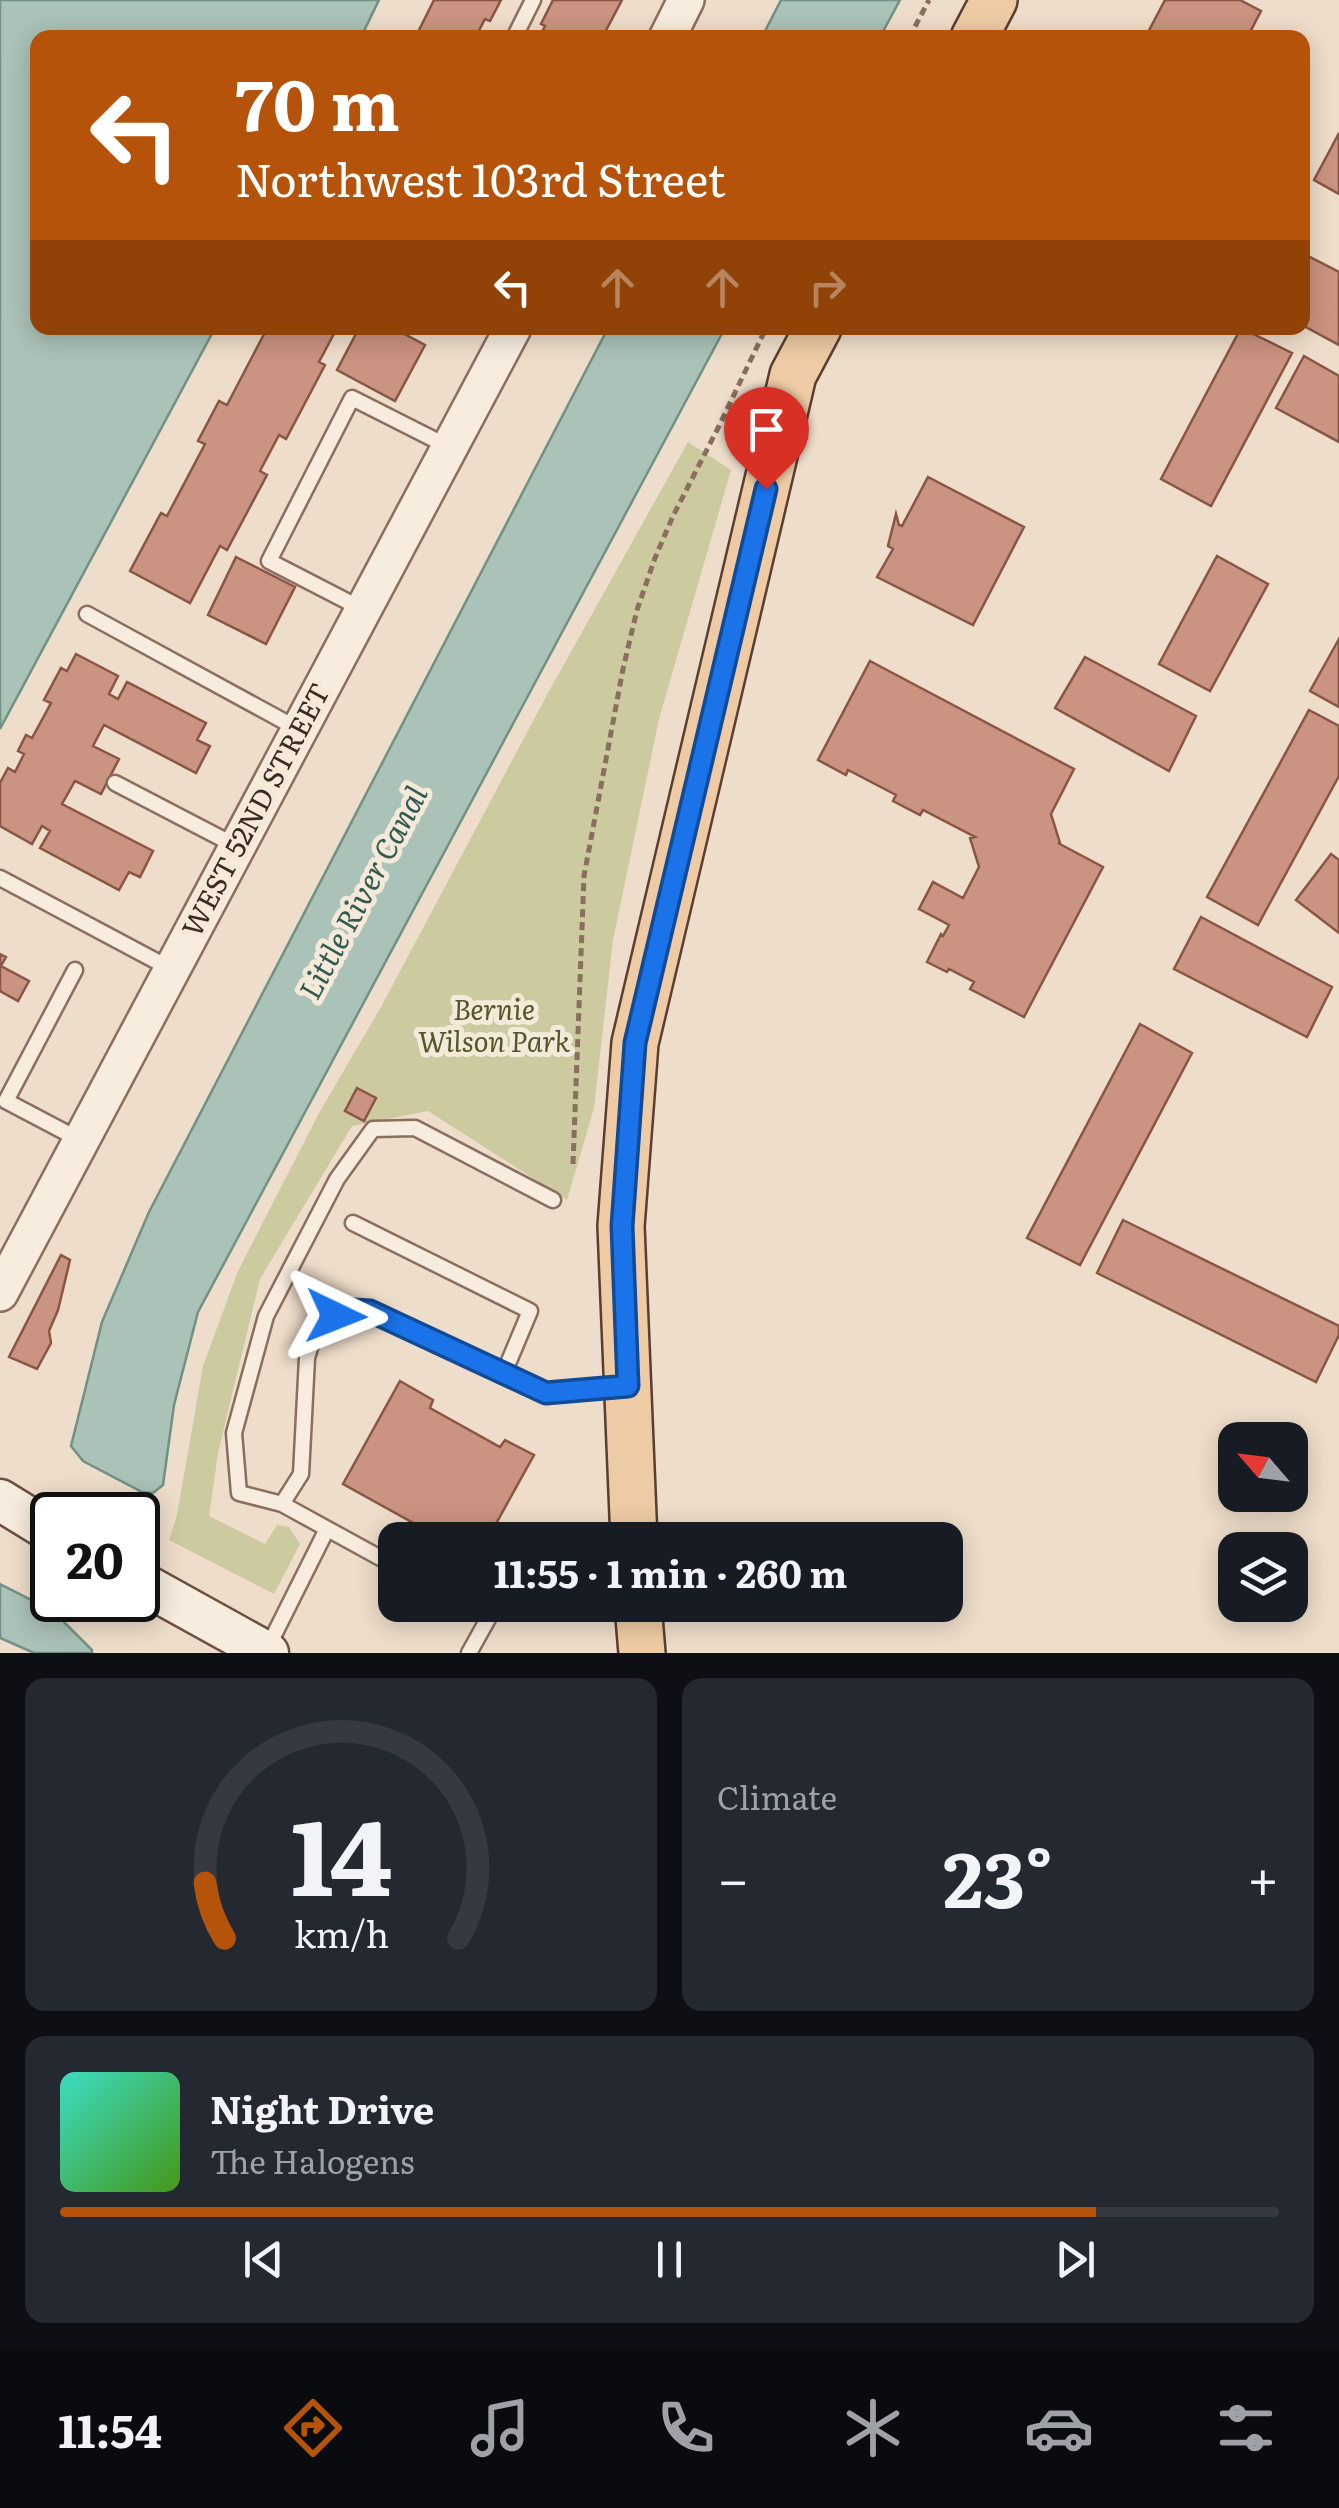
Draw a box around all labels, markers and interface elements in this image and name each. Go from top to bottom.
text: 70 m [235,49,400,153]
icon: left [70,70,200,200]
text: Northwest 103rd Street [235,144,726,211]
icon: left [485,260,540,315]
icon: ahead [590,260,645,315]
icon: ahead [695,260,750,315]
icon: right [800,260,855,315]
pin [724,387,809,490]
icon: arrive [739,402,794,457]
street label: WEST 52ND STREET [169,675,339,943]
water label: Little River Canal [286,776,437,1006]
park label: Bernie Wilson Park [418,987,571,1061]
position arrow [284,1264,388,1368]
north arrow [1218,1422,1308,1512]
map controls [1218,1422,1308,1622]
speed limit sign: 20 [30,1492,160,1622]
button: layers [1218,1532,1308,1622]
text: 11:55 · 1 min · 260 m [494,1543,847,1600]
text: Climate [717,1772,837,1820]
text: 14 [290,1774,392,1928]
text: 23° [943,1820,1053,1931]
text: − [717,1835,749,1917]
text: + [1247,1835,1279,1917]
text: km/h [293,1906,389,1959]
text: Night Drive [210,2079,434,2136]
text: The Halogens [210,2136,414,2184]
icon: previous [236,2232,291,2287]
icon: pause [642,2232,697,2287]
icon: next [1048,2232,1103,2287]
icon: directions [278,2393,348,2463]
icon: music [465,2393,535,2463]
icon: phone [651,2393,721,2463]
icon: climate [838,2393,908,2463]
icon: car [1024,2393,1094,2463]
icon: filters [1211,2393,1281,2463]
text: 11:54 [58,2395,162,2462]

